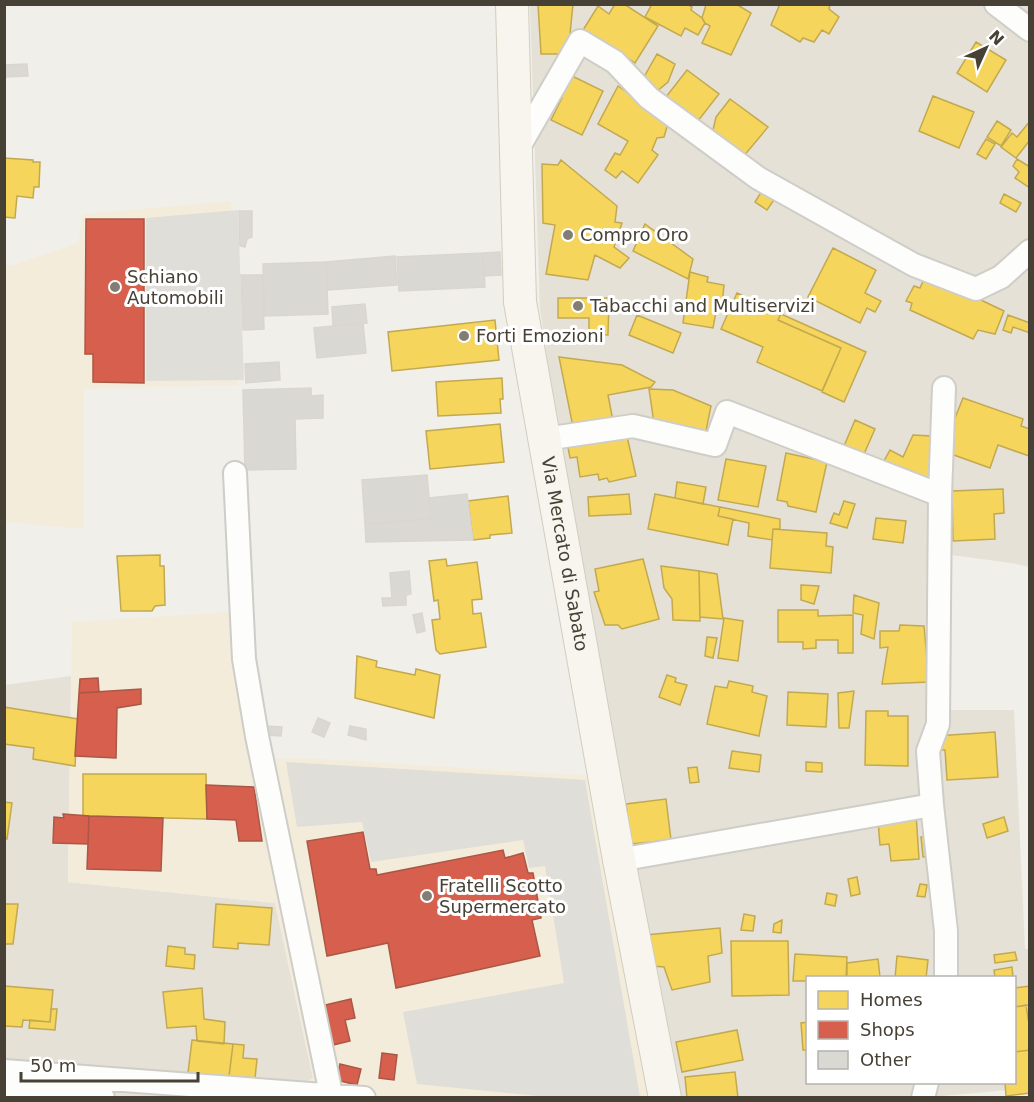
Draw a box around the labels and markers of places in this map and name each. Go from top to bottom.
place label: Compro Oro [580,224,688,245]
marker: Compro Oro [561,228,575,242]
place label: Schiano Automobili [127,266,224,308]
marker: Schiano Automobili [108,280,122,294]
place label: Tabacchi and Multiservizi [589,295,815,316]
marker: Tabacchi and Multiservizi [571,299,585,313]
place label: Forti Emozioni [476,325,604,346]
marker: Forti Emozioni [457,329,471,343]
place label: Fratelli Scotto Supermercato [439,875,566,917]
marker: Fratelli Scotto Supermercato [420,889,434,903]

